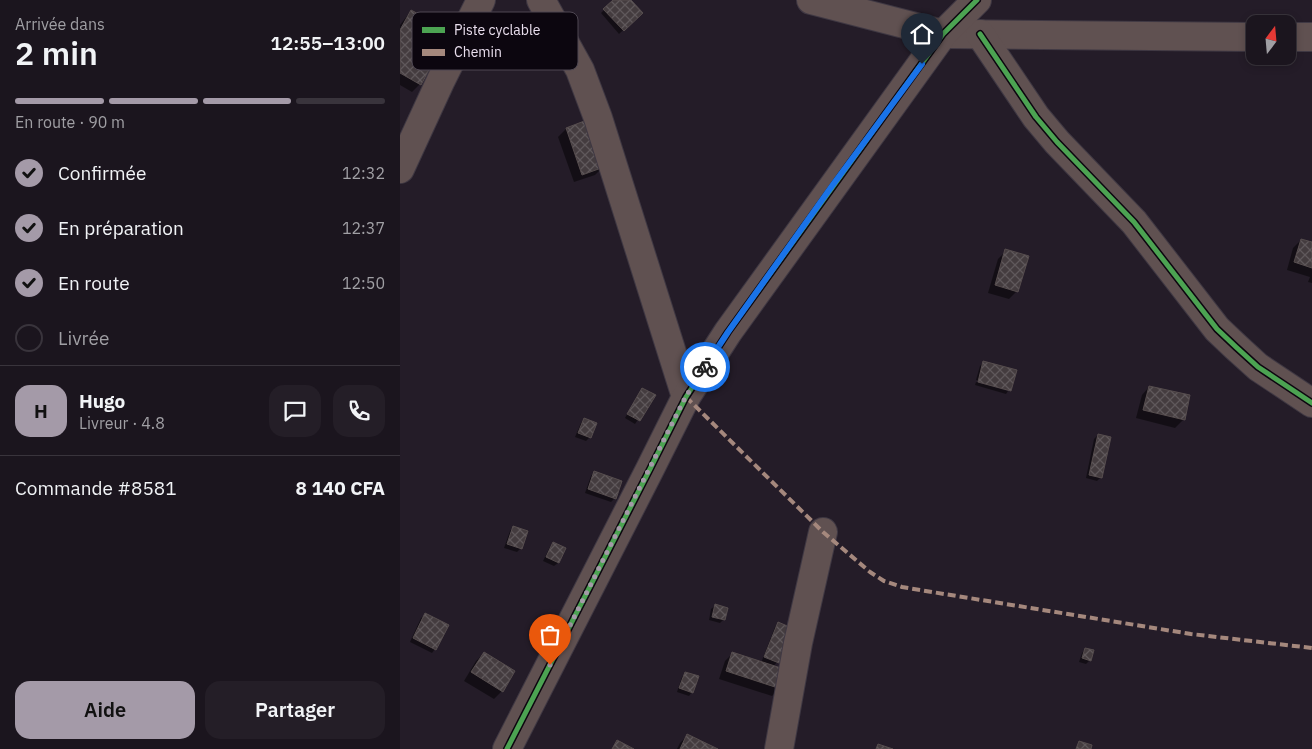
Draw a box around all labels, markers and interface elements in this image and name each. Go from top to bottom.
legend [412,12,578,70]
pin [901,13,943,64]
text: Arrivée dans [15,14,105,34]
north arrow [1246,15,1296,65]
map controls [1246,15,1296,65]
icon: home [908,20,936,48]
text: Piste cyclable [454,21,541,39]
text: 12:55–13:00 [271,31,385,55]
text: 2 min [15,32,98,74]
text: Chemin [454,43,502,61]
text: En route · 90 m [15,112,125,132]
icon: check [15,159,43,187]
text: Confirmée [58,161,146,185]
text: 12:32 [342,163,385,183]
icon: check [15,214,43,242]
text: En préparation [58,216,184,240]
text: 12:37 [342,218,385,238]
icon: check [15,269,43,297]
text: En route [58,271,130,295]
text: 12:50 [342,273,385,293]
text: Livrée [58,326,109,350]
courier [680,342,730,392]
icon: bike [691,353,719,381]
button: chat [269,385,321,437]
button: phone [333,385,385,437]
text: Hugo [79,389,125,413]
text: H [34,399,48,423]
text: Livreur · 4.8 [79,413,165,433]
text: Commande #8581 [15,476,177,500]
text: 8 140 CFA [296,476,385,500]
pin [529,614,571,665]
icon: bag [536,621,564,649]
button: Aide [15,681,195,739]
button: Partager [205,681,385,739]

